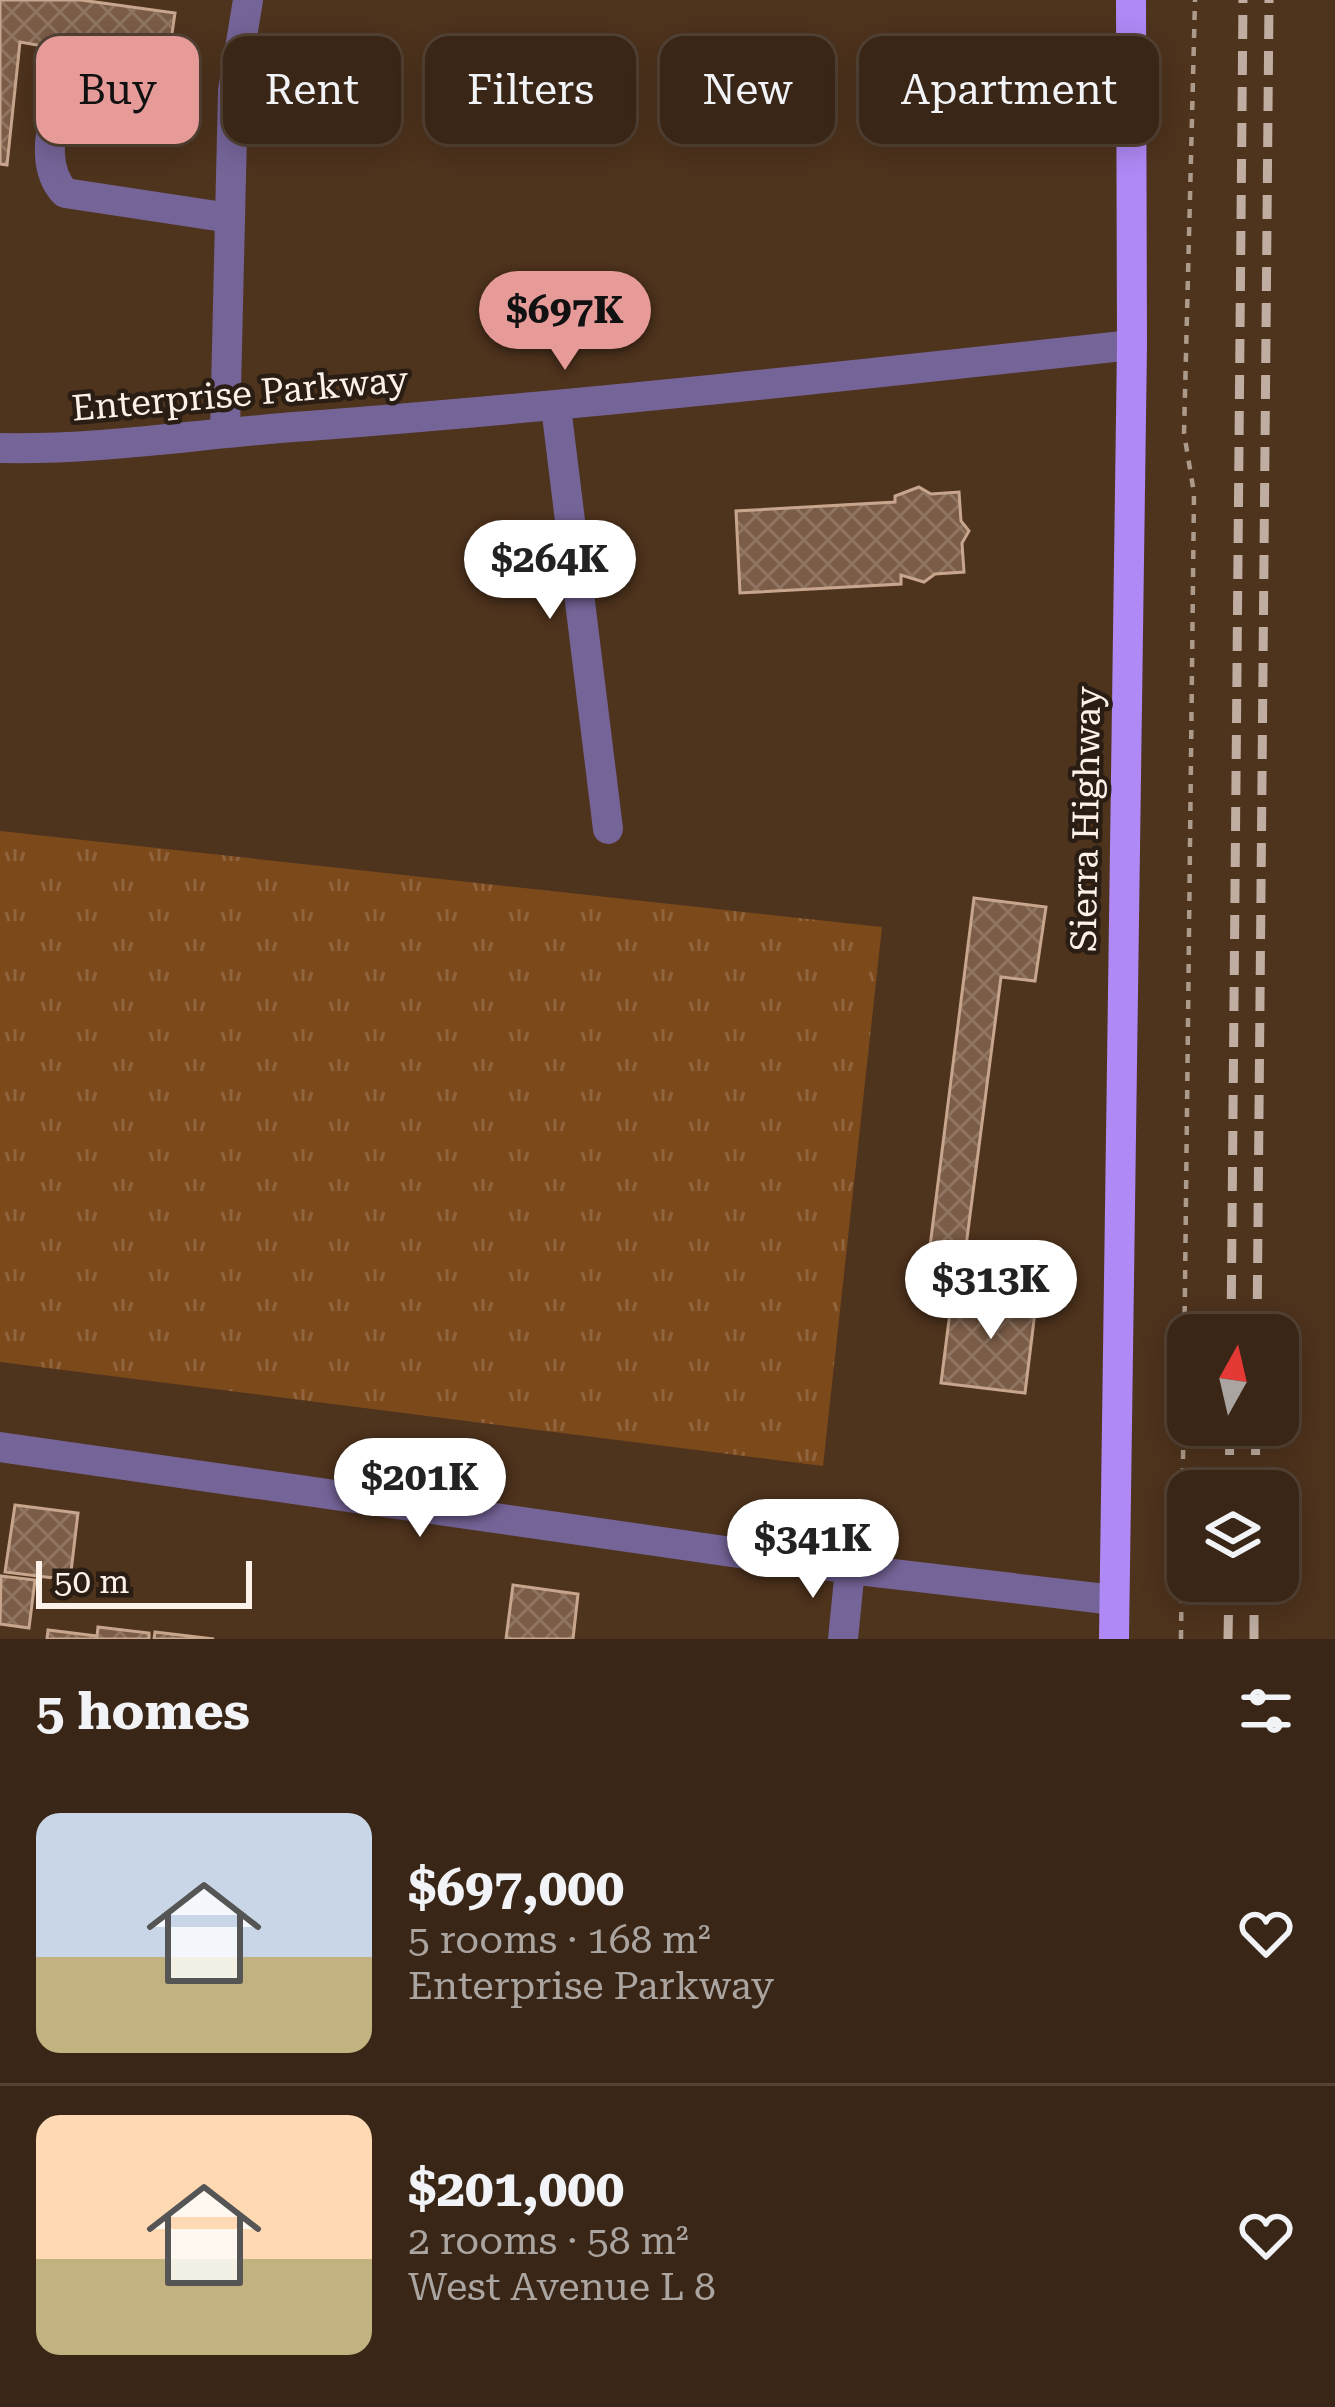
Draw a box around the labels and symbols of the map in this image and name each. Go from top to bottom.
pin: $697K [481,271,649,373]
street label: Enterprise Parkway [70,358,411,430]
pin: $264K [466,520,634,622]
street label: Sierra Highway [1063,685,1109,952]
pin: $313K [907,1240,1075,1342]
north arrow [1167,1314,1299,1446]
pin: $201K [336,1438,504,1540]
pin: $341K [729,1499,897,1601]
scale bar [36,1555,252,1608]

